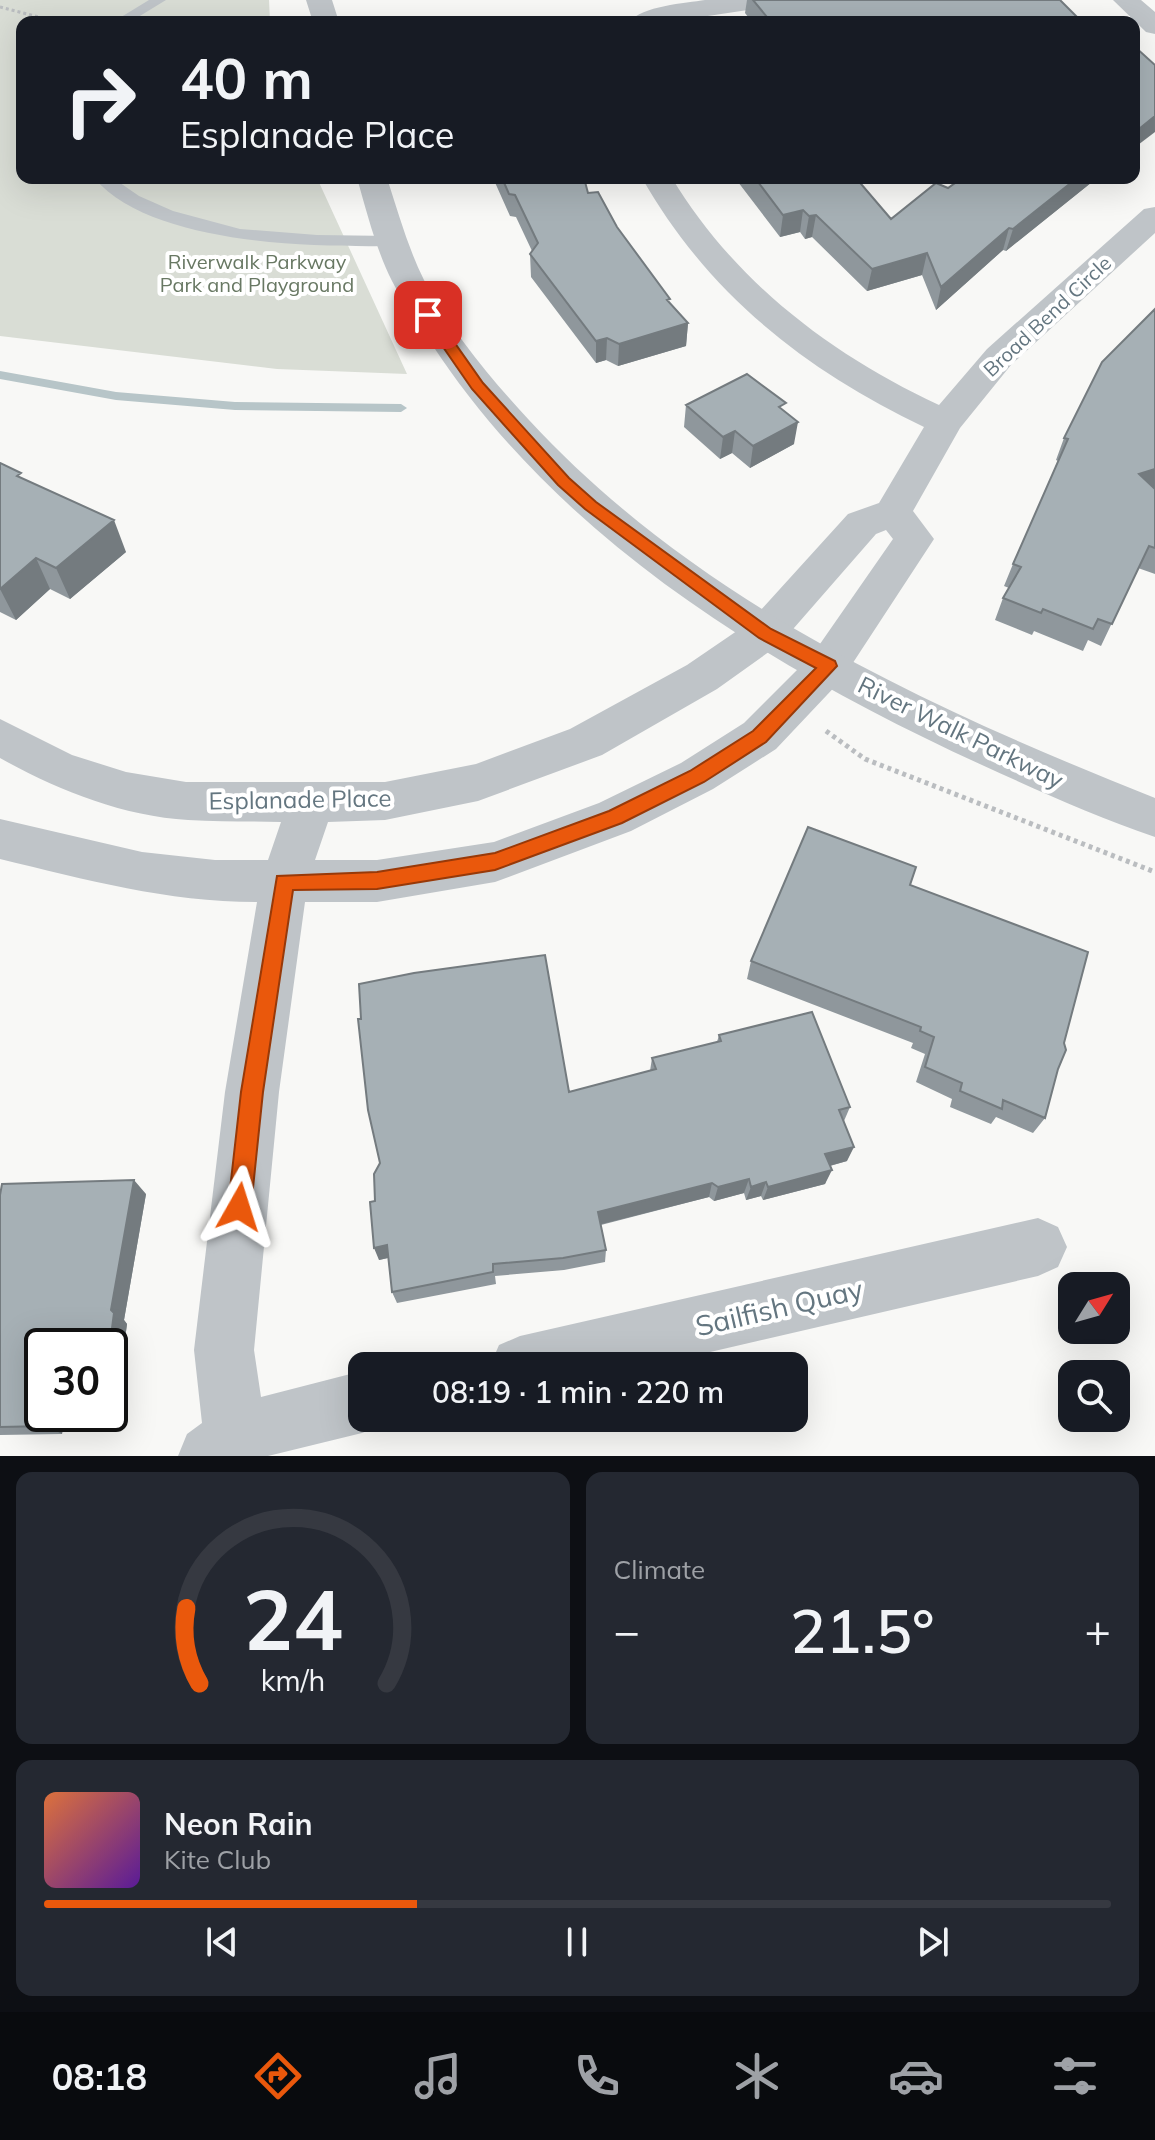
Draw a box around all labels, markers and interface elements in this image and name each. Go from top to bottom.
text: 40 m [180,43,313,113]
icon: right [48,48,152,152]
text: Esplanade Place [180,112,454,157]
park label: Riverwalk Parkway Park and Playground [160,249,354,297]
street label: Broad Bend Circle [978,250,1116,382]
pin [394,281,462,349]
icon: arrive [406,293,450,337]
street label: River Walk Parkway [853,669,1069,795]
street label: Esplanade Place [208,782,392,816]
position arrow [197,1165,281,1249]
street label: Sailfish Quay [692,1271,866,1343]
north arrow [1058,1272,1130,1344]
map controls [1058,1272,1130,1432]
speed limit sign: 30 [24,1328,128,1432]
button: search [1058,1360,1130,1432]
text: 08:19 · 1 min · 220 m [432,1373,724,1411]
text: Climate [614,1553,705,1586]
text: 24 [243,1566,343,1671]
text: 21.5° [790,1593,935,1668]
text: − [614,1603,640,1658]
text: + [1085,1603,1111,1658]
text: km/h [260,1662,325,1698]
text: Neon Rain [164,1805,313,1843]
text: Kite Club [164,1843,271,1876]
icon: previous [200,1920,244,1964]
icon: pause [555,1920,599,1964]
icon: next [911,1920,955,1964]
icon: directions [250,2048,306,2104]
icon: music [410,2048,466,2104]
icon: phone [569,2048,625,2104]
icon: climate [729,2048,785,2104]
icon: car [888,2048,944,2104]
icon: filters [1047,2048,1103,2104]
text: 08:18 [52,2054,147,2099]

